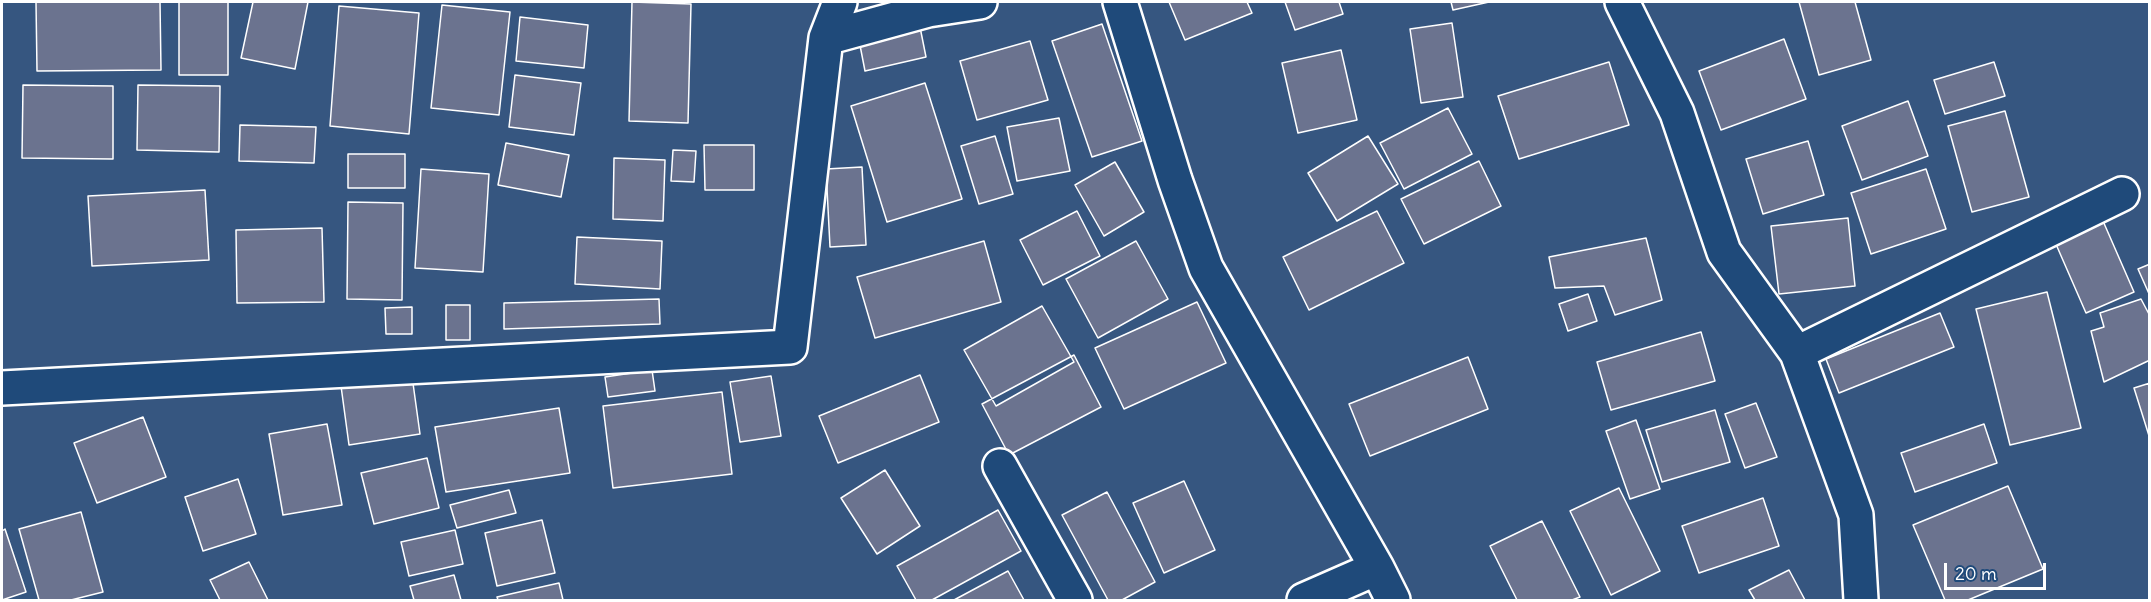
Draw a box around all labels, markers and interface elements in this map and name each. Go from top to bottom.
scale bar [1947,551,2049,589]
text: 20 m [1955,562,1997,585]

